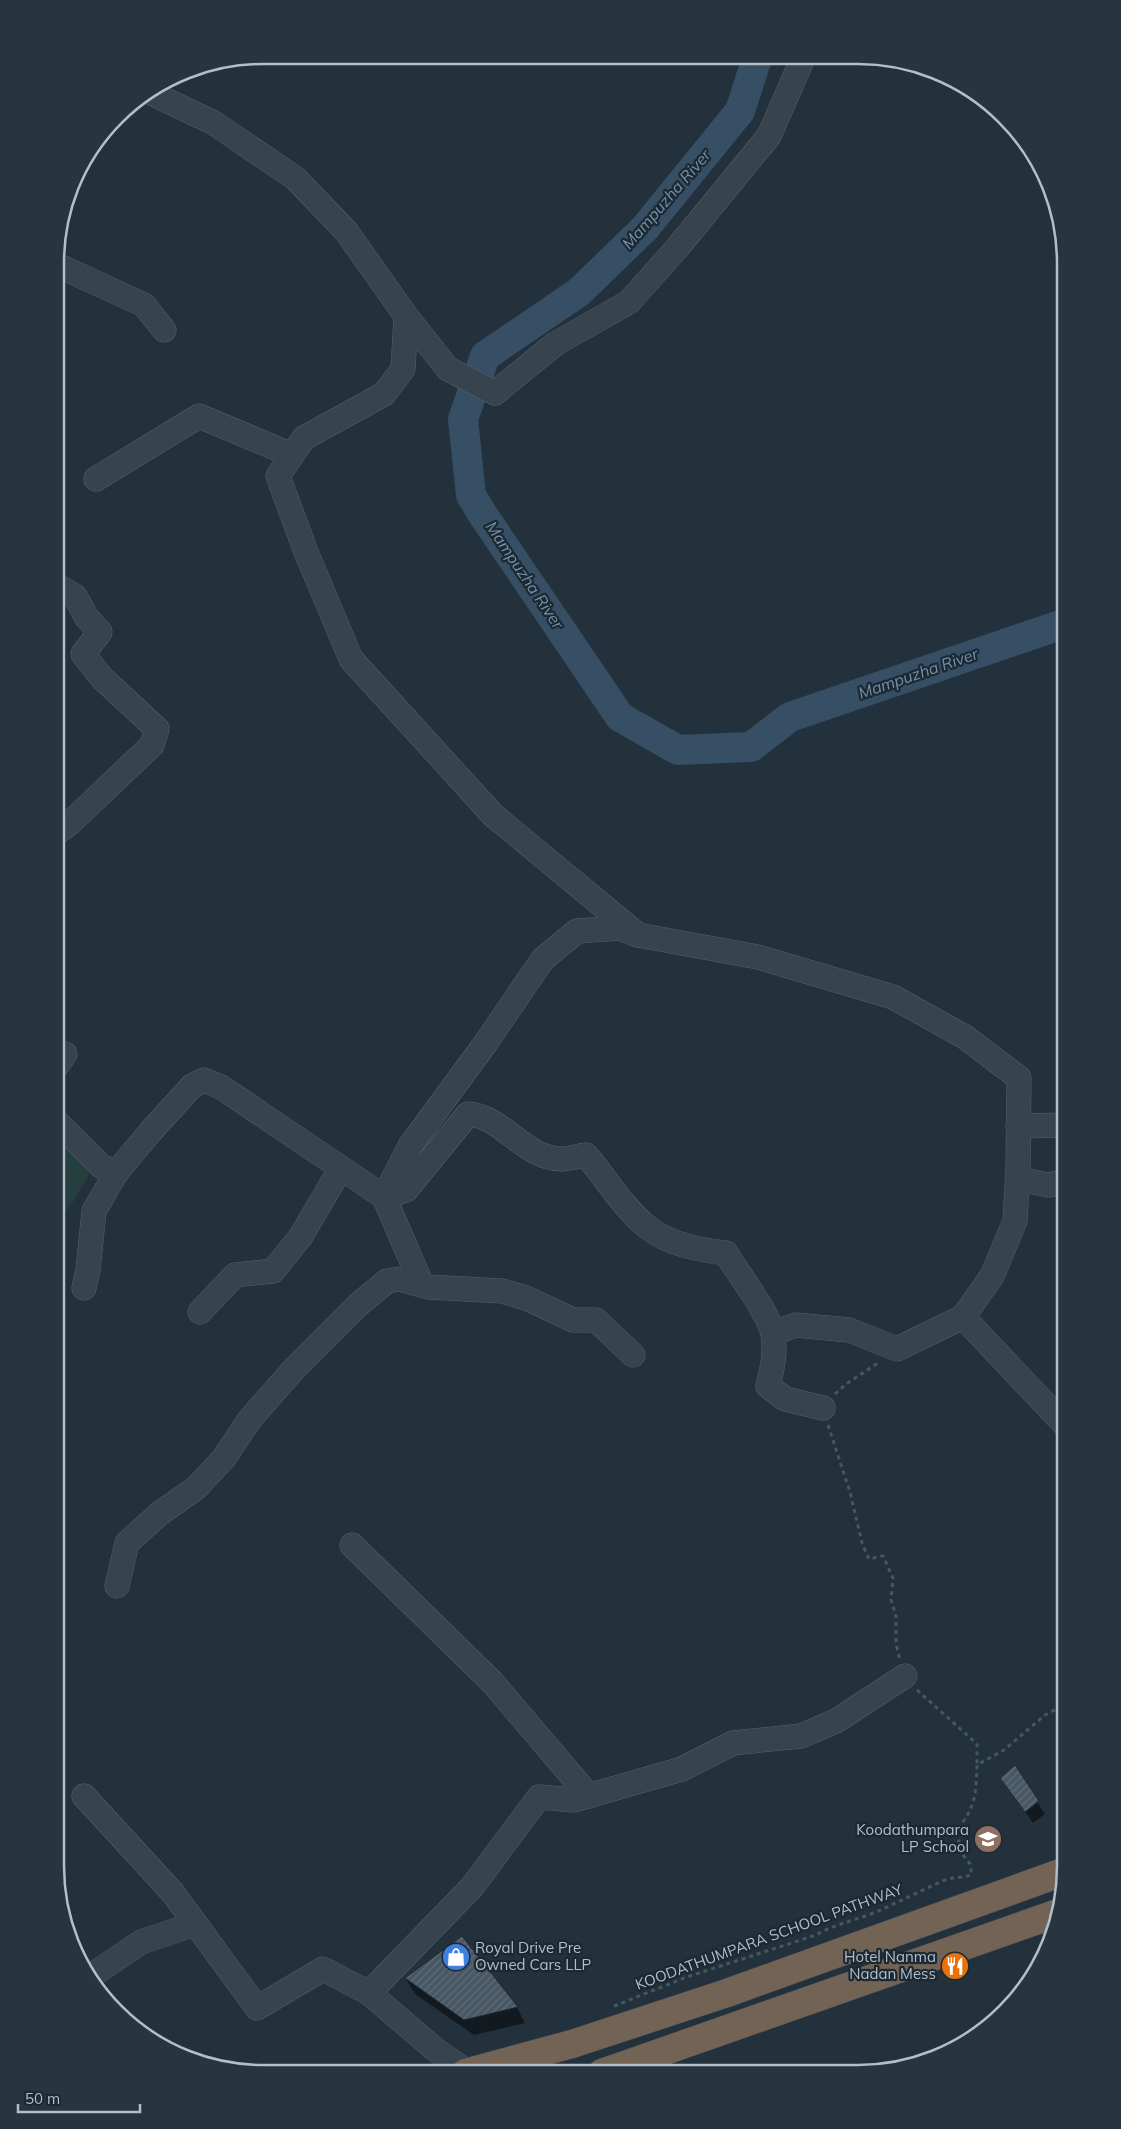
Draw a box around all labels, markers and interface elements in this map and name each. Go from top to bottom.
water label: Mampuzha River [617,144,715,253]
water label: Mampuzha River [482,517,569,634]
water label: Mampuzha River [855,643,982,703]
place label: Koodathumpara LP School [856,1820,969,1856]
school or university icon: Koodathumpara LP School [973,1824,1003,1854]
street label: KOODATHUMPARA SCHOOL PATHWAY [633,1879,906,1994]
place label: Royal Drive Pre Owned Cars LLP [475,1938,592,1974]
shop icon: Royal Drive Pre Owned Cars LLP [441,1942,471,1972]
place label: Hotel Nanma Nadan Mess [844,1947,936,1983]
restaurant icon: Hotel Nanma Nadan Mess [940,1951,970,1981]
scale bar [18,2082,140,2114]
text: 50 m [25,2089,60,2108]

